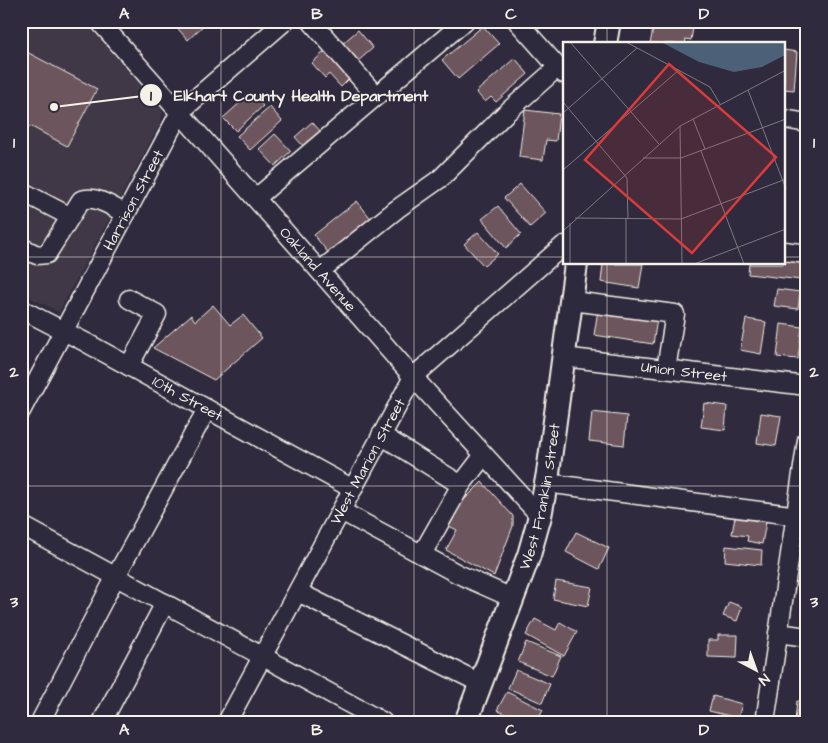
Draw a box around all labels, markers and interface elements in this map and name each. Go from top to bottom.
text: A [119,3,130,25]
text: B [311,3,323,25]
text: C [505,3,517,25]
text: D [699,3,710,25]
inset map [563,42,786,265]
callout: Elkhart County Health Department [139,80,438,111]
text: Elkhart County Health Department [174,85,429,108]
text: 1 [150,86,152,107]
text: 1 [13,132,16,154]
text: 1 [813,132,816,154]
street label: Harrison Street [98,146,169,254]
street label: Oakland Avenue [275,222,361,316]
street label: Union Street [640,356,728,387]
text: 2 [8,361,19,383]
text: 2 [808,361,819,383]
street label: 10th Street [149,370,226,426]
street label: West Marion Street [325,395,410,528]
street label: West Franklin Street [514,422,565,573]
text: 3 [9,591,19,613]
text: 3 [809,591,819,613]
north arrow [730,646,780,696]
text: N [754,669,774,690]
text: A [119,719,130,741]
text: B [311,719,323,741]
text: C [505,719,517,741]
text: D [699,719,710,741]

